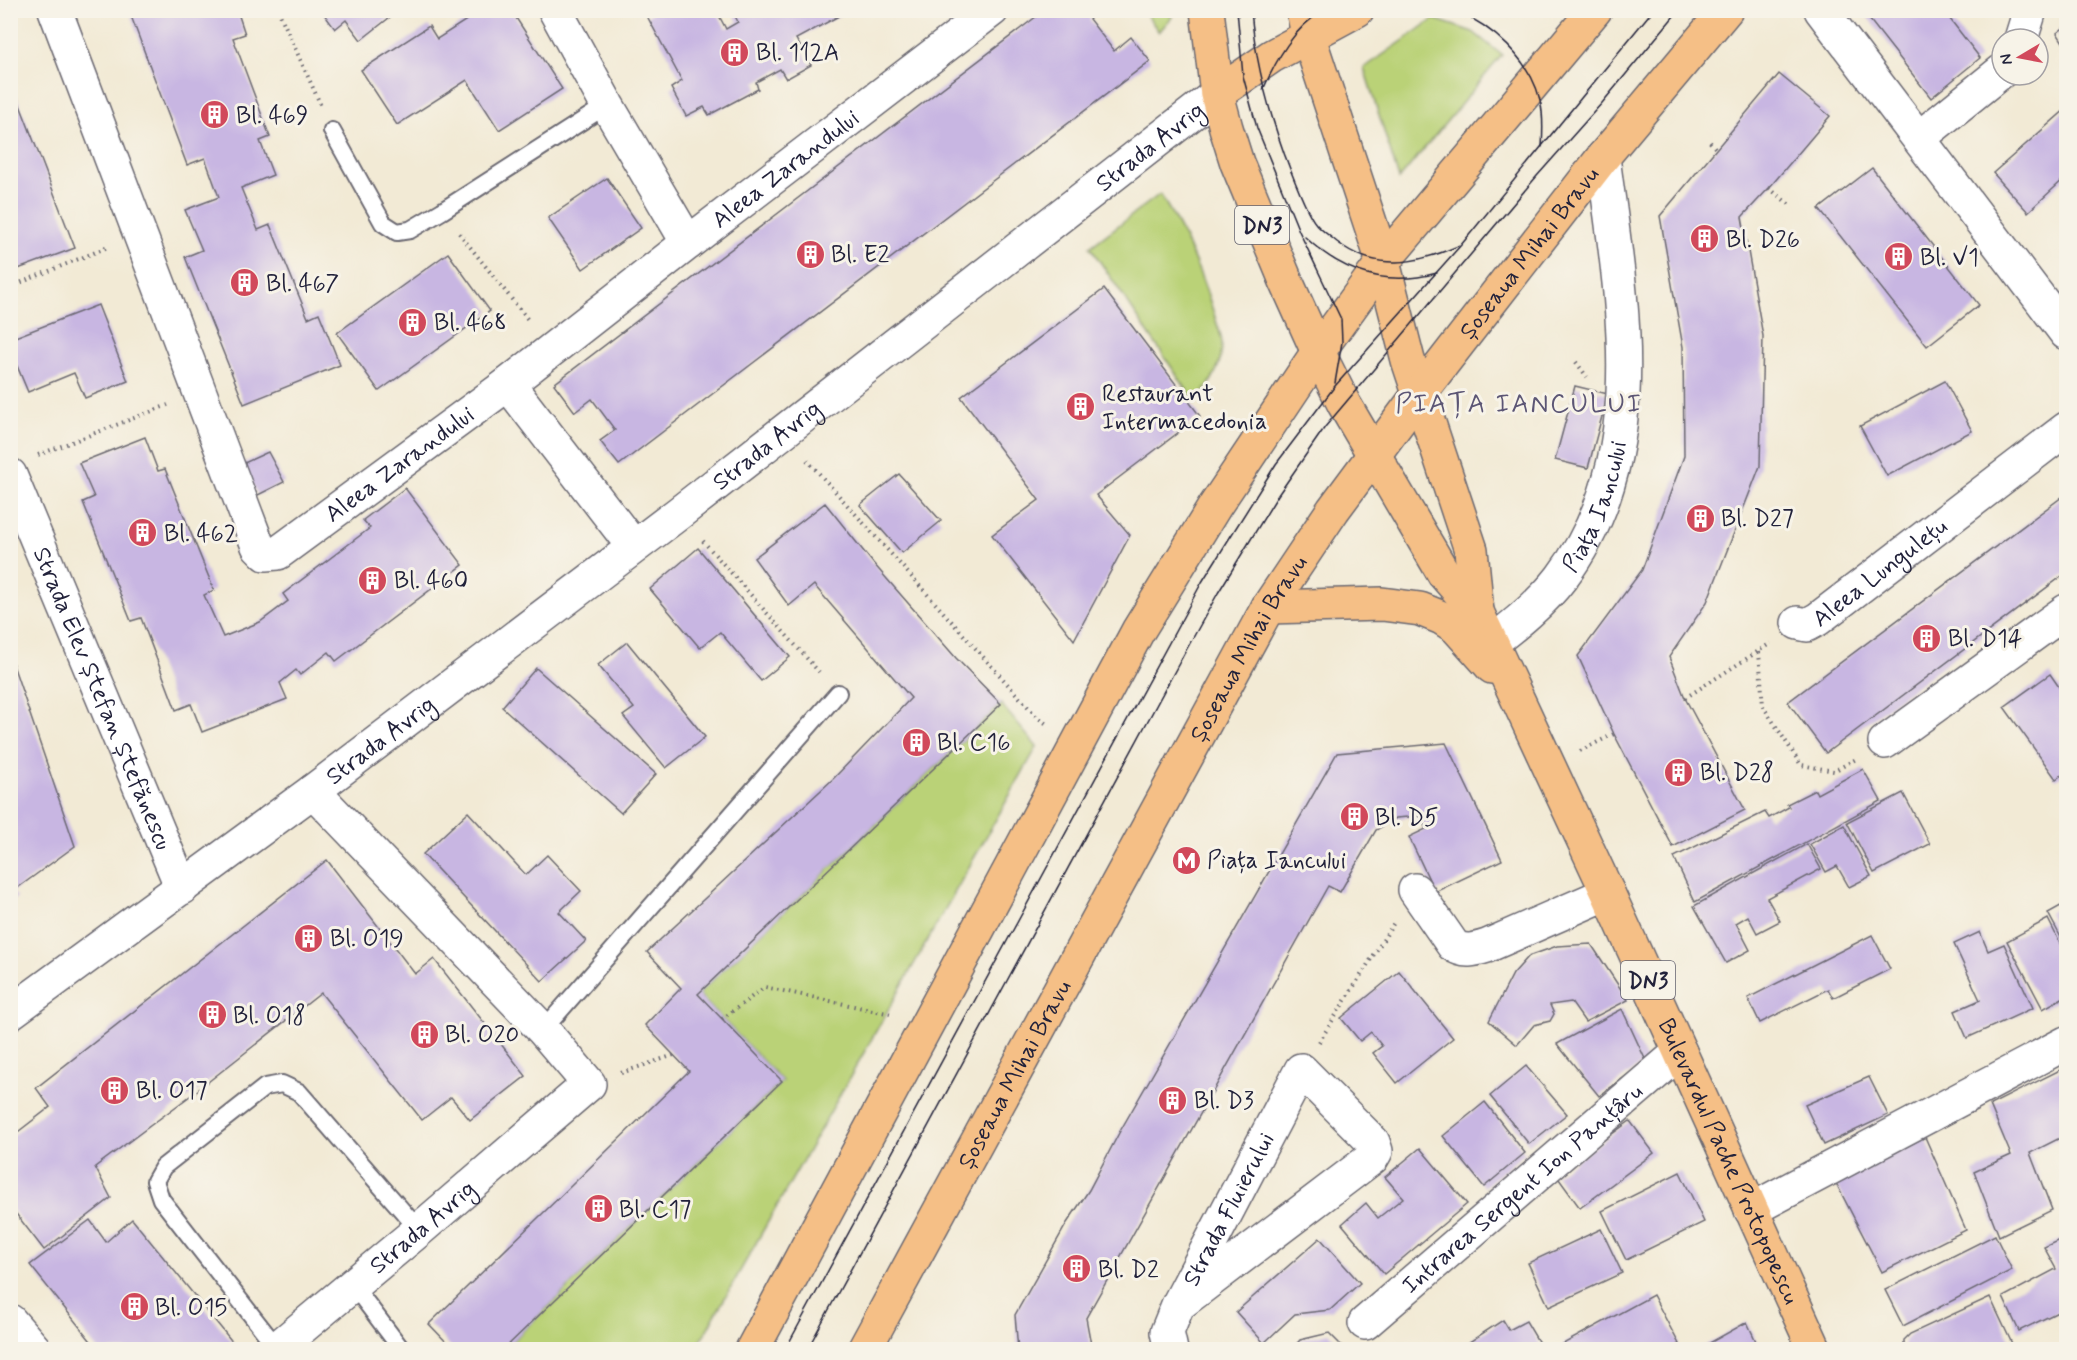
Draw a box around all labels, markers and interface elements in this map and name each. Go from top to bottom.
north arrow [1990,27,2050,87]
building icon: Bl. 112A [719,36,751,68]
place label: Bl. 112A [756,38,840,69]
text: N [1995,52,2018,66]
street label: Strada Avrig [1090,95,1213,200]
building icon: Bl. 469 [199,99,231,131]
place label: Bl. 469 [236,101,308,132]
street label: Aleea Zarandului [706,103,866,236]
street label: Șoseaua Mihai Bravu [1453,161,1607,346]
road number: DN3 [1235,206,1289,244]
building icon: Bl. D26 [1689,223,1721,255]
place label: Bl. D26 [1726,225,1800,256]
building icon: Bl. E2 [794,238,826,270]
place label: Bl. E2 [831,240,890,271]
building icon: Bl. V1 [1883,241,1915,273]
place label: Bl. V1 [1920,243,1979,274]
building icon: Bl. 467 [229,267,261,299]
place label: Bl. 467 [266,269,339,300]
building icon: Bl. 468 [397,306,429,338]
place label: Bl. 468 [434,308,507,339]
place label: Restaurant Intermacedonia [1102,379,1267,438]
district label: PIAȚA IANCULUI [1395,387,1643,422]
building icon: Restaurant Intermacedonia [1065,391,1097,423]
street label: Strada Avrig [707,394,829,498]
street label: Aleea Zarandului [319,400,481,530]
street label: Piața Iancului [1556,439,1635,579]
building icon: Bl. D27 [1684,502,1716,534]
place label: Bl. D27 [1721,504,1794,535]
street label: Aleea Lungulețu [1807,512,1954,635]
building icon: Bl. 462 [127,517,159,549]
place label: Bl. 462 [164,519,238,550]
street label: Strada Elev Ștefan Ștefănescu [25,543,178,855]
street label: Șoseaua Mihai Bravu [1184,550,1315,748]
building icon: Bl. 460 [357,564,389,596]
place label: Bl. 460 [394,566,468,597]
building icon: Bl. D14 [1911,622,1943,654]
place label: Bl. D14 [1948,624,2022,655]
street label: Strada Avrig [320,690,443,793]
building icon: Bl. C16 [900,726,932,758]
place label: Bl. C16 [937,728,1011,759]
building icon: Bl. D28 [1663,756,1695,788]
place label: Bl. D28 [1700,758,1774,789]
building icon: Bl. D5 [1338,801,1370,833]
place label: Bl. D5 [1375,803,1438,834]
metro station icon: Piața Iancului [1170,844,1202,876]
place label: Piața Iancului [1207,846,1346,877]
building icon: Bl. O19 [293,922,325,954]
place label: Bl. O19 [330,924,404,955]
road number: DN3 [1621,961,1675,999]
street label: Șoseaua Mihai Bravu [951,975,1079,1175]
building icon: Bl. O18 [196,999,228,1031]
place label: Bl. O18 [233,1001,306,1032]
street label: Bulevardul Pache Protopopescu [1650,1014,1806,1310]
building icon: Bl. O20 [408,1018,440,1050]
place label: Bl. O20 [445,1020,519,1051]
building icon: Bl. O17 [99,1074,131,1106]
place label: Bl. O17 [136,1076,208,1107]
street label: Intrarea Sergent Ion Panțâru [1396,1077,1650,1301]
building icon: Bl. D3 [1157,1084,1189,1116]
place label: Bl. D3 [1194,1086,1254,1117]
street label: Strada Fluierului [1177,1127,1283,1292]
street label: Strada Avrig [364,1174,484,1282]
building icon: Bl. C17 [582,1193,614,1225]
place label: Bl. C17 [619,1195,691,1226]
building icon: Bl. D2 [1061,1253,1093,1285]
place label: Bl. D2 [1098,1255,1159,1286]
building icon: Bl. O15 [118,1291,150,1323]
place label: Bl. O15 [155,1293,227,1324]

